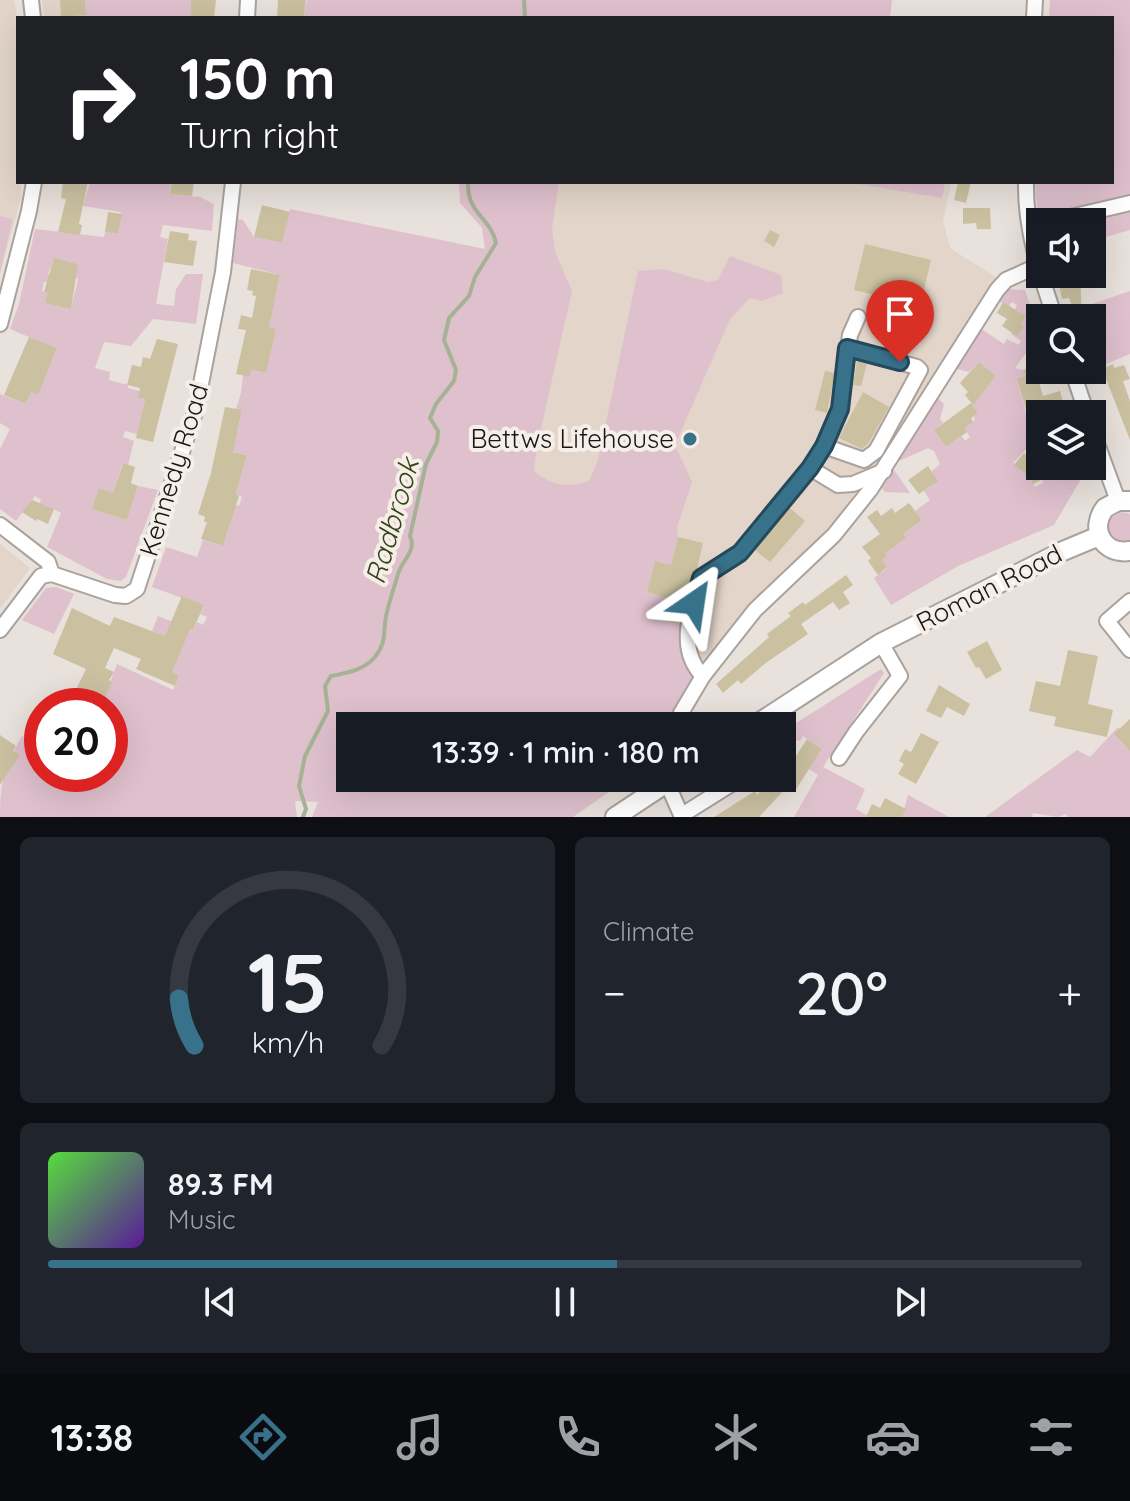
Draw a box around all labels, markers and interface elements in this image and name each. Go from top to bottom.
text: 150 m [180,43,336,113]
icon: right [48,48,152,152]
text: Turn right [180,112,339,157]
map controls [1026,208,1106,480]
button: sound [1026,208,1106,288]
pin [866,280,934,362]
icon: arrive [878,292,922,336]
button: search [1026,304,1106,384]
street label: Kennedy Road [132,380,215,560]
button: layers [1026,400,1106,480]
place label: Bettws Lifehouse [470,422,674,455]
marker: Bettws Lifehouse [681,430,699,448]
water label: Radbrook [357,451,427,588]
street label: Roman Road [910,537,1067,638]
position arrow [652,561,736,645]
speed limit sign: 20 [24,688,128,792]
text: 13:39 · 1 min · 180 m [432,733,700,771]
text: Climate [603,915,694,948]
text: 15 [247,929,328,1033]
text: 20° [795,955,888,1030]
text: − [603,965,626,1020]
text: + [1057,965,1082,1020]
text: km/h [251,1024,324,1060]
text: 89.3 FM [168,1165,274,1203]
text: Music [168,1203,236,1236]
icon: previous [198,1280,242,1324]
icon: pause [543,1280,587,1324]
icon: next [888,1280,932,1324]
icon: directions [235,1409,291,1465]
icon: music [392,1409,448,1465]
icon: phone [550,1409,606,1465]
icon: climate [708,1409,764,1465]
icon: car [865,1409,921,1465]
icon: filters [1023,1409,1079,1465]
text: 13:38 [51,1415,133,1460]

